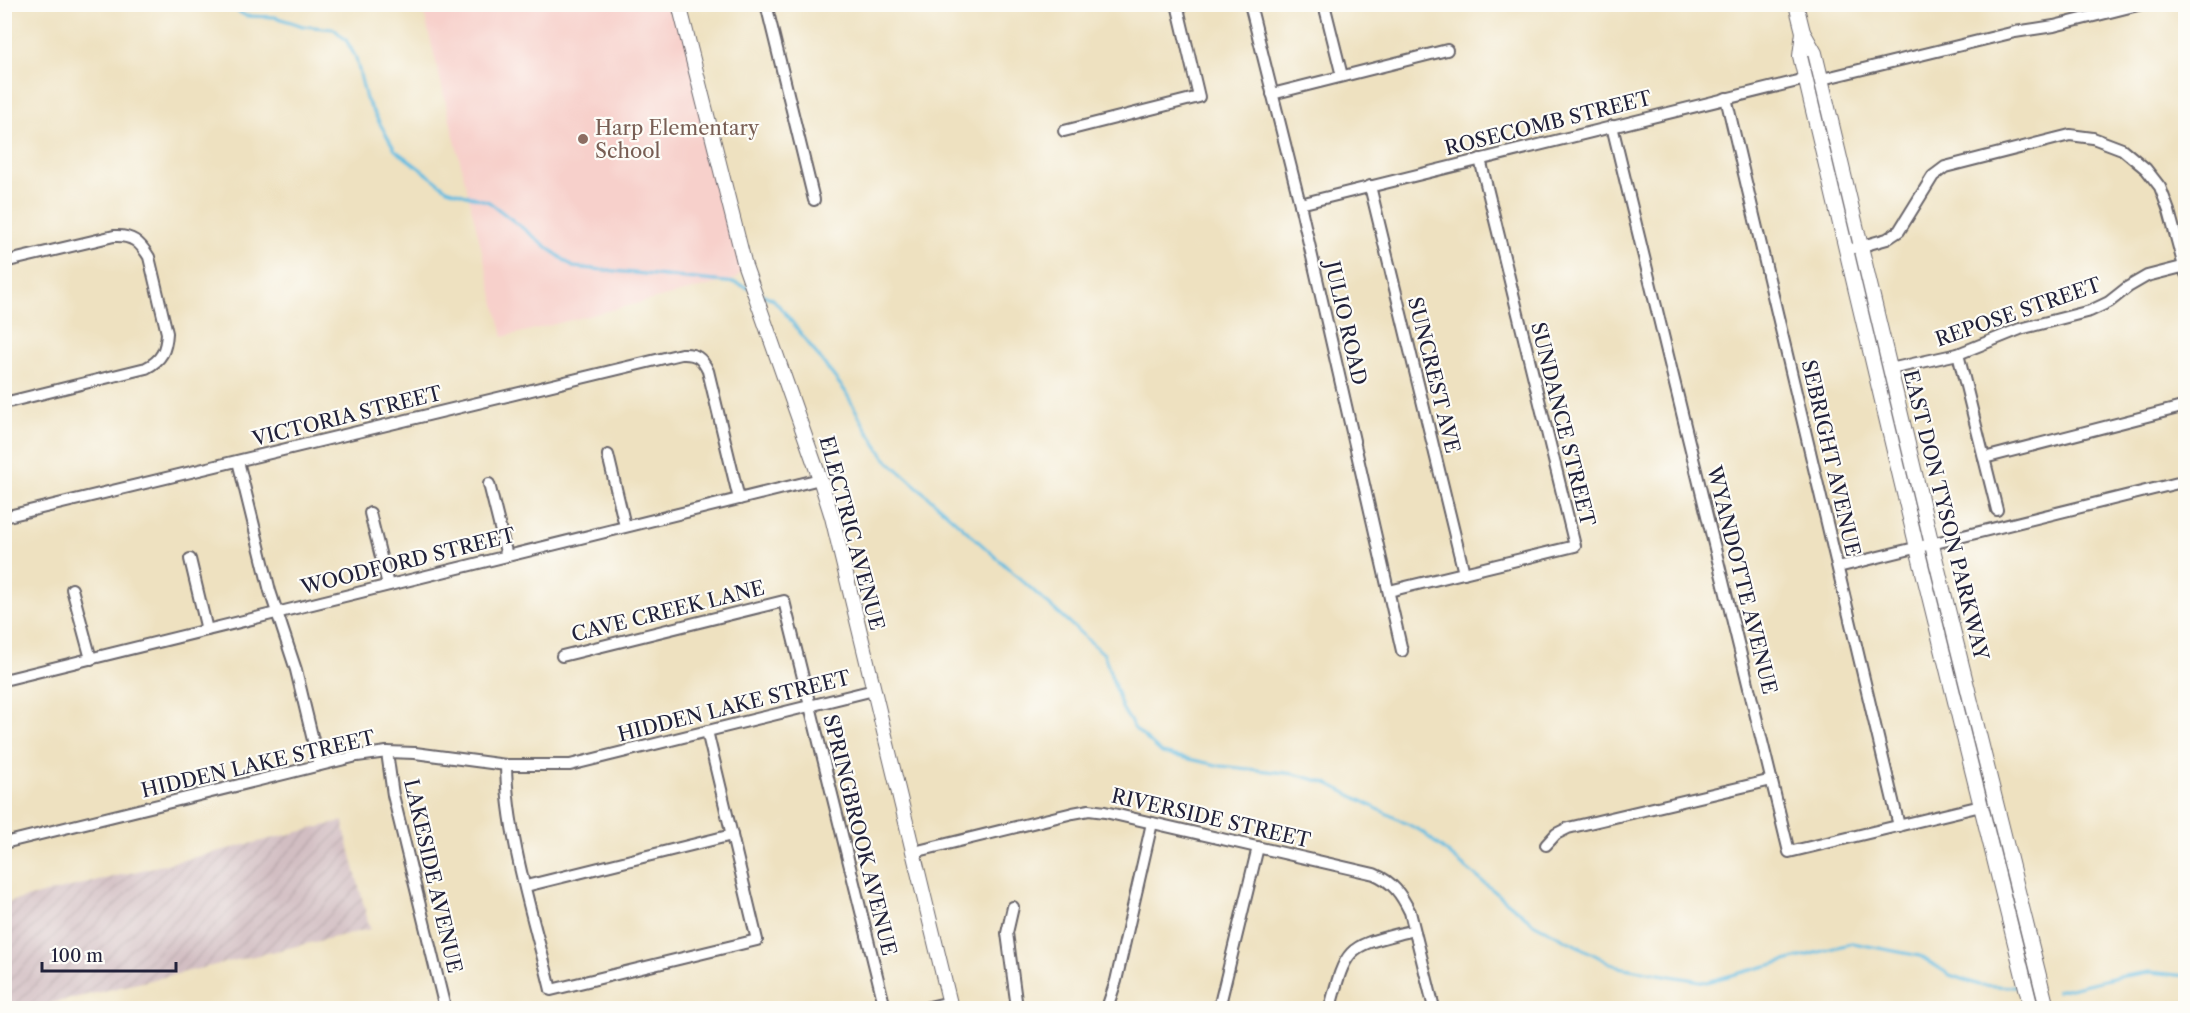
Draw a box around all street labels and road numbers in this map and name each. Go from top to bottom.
street label: ROSECOMB STREET [1442,86,1654,160]
street label: JULIO ROAD [1319,256,1372,387]
street label: REPOSE STREET [1932,272,2104,352]
street label: SUNCREST AVE [1403,294,1465,456]
street label: SUNDANCE STREET [1526,320,1600,528]
street label: SEBRIGHT AVENUE [1797,357,1865,559]
street label: EAST DON TYSON PARKWAY [1898,367,1994,663]
street label: VICTORIA STREET [249,381,444,451]
street label: ELECTRIC AVENUE [815,433,889,633]
street label: WYANDOTTE AVENUE [1702,463,1782,697]
street label: WOODFORD STREET [297,523,518,599]
street label: CAVE CREEK LANE [569,575,767,647]
street label: HIDDEN LAKE STREET [615,665,853,747]
street label: SPRINGBROOK AVENUE [818,712,902,958]
street label: HIDDEN LAKE STREET [139,725,377,803]
street label: LAKESIDE AVENUE [399,777,467,975]
street label: RIVERSIDE STREET [1109,783,1313,853]

